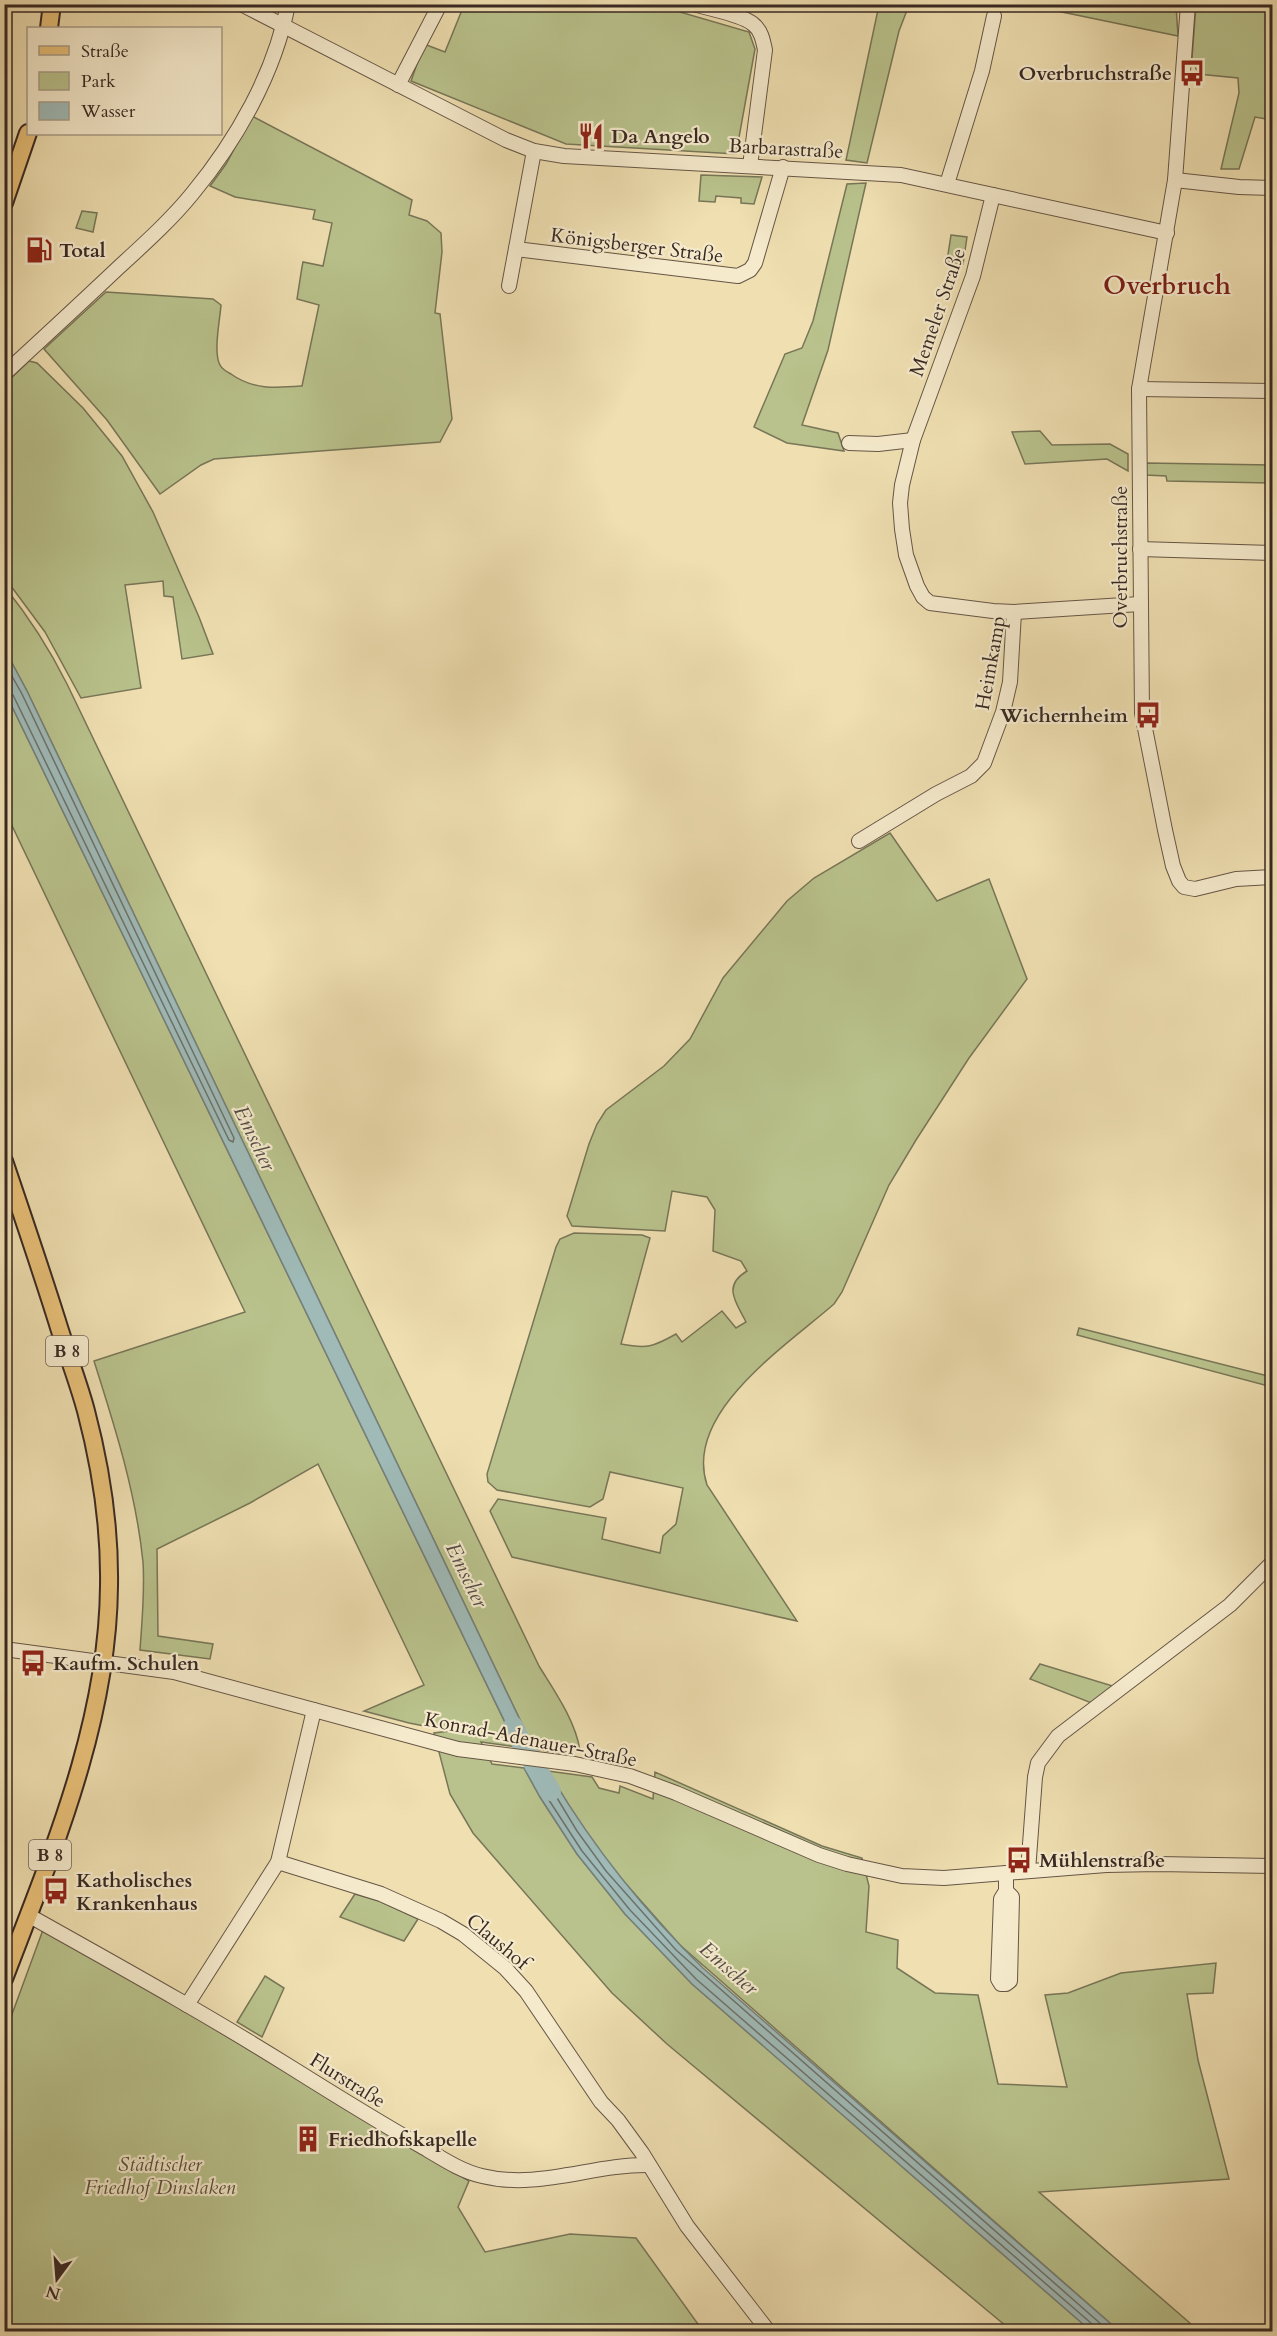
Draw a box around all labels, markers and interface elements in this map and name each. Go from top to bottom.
legend [27,27,222,135]
text: Straße [81,39,129,64]
bus stop icon: Overbruchstraße [1177,58,1207,88]
place label: Overbruchstraße [1019,60,1172,87]
text: Park [81,69,116,94]
text: Wasser [80,99,136,124]
restaurant icon: Da Angelo [576,121,606,151]
place label: Da Angelo [611,123,710,150]
street label: Barbarastraße [728,132,844,165]
street label: Königsberger Straße [549,221,725,269]
fuel station icon: Total [24,235,54,265]
place label: Total [59,237,106,264]
street label: Memeler Straße [903,244,972,380]
district label: Overbruch [1103,268,1231,303]
street label: Overbruchstraße [1107,486,1134,628]
street label: Heimkamp [969,614,1012,712]
bus stop icon: Wichernheim [1133,700,1163,730]
place label: Wichernheim [999,702,1129,729]
water label: Emscher [226,1101,283,1177]
road number: B 8 [46,1336,88,1366]
water label: Emscher [438,1538,495,1614]
bus stop icon: Kaufm. Schulen [18,1648,48,1678]
place label: Kaufm. Schulen [53,1650,199,1677]
street label: Konrad-Adenauer-Straße [422,1706,640,1773]
road number: B 8 [29,1840,71,1870]
bus stop icon: Mühlenstraße [1004,1845,1034,1875]
place label: Mühlenstraße [1039,1847,1165,1874]
place label: Katholisches Krankenhaus [76,1867,198,1917]
bus stop icon: Katholisches Krankenhaus [41,1876,71,1906]
street label: Claushof [460,1907,537,1978]
water label: Emscher [693,1935,765,2003]
street label: Flurstraße [305,2047,391,2114]
building icon: Friedhofskapelle [293,2124,323,2154]
place label: Friedhofskapelle [328,2126,477,2153]
park label: Städtischer Friedhof Dinslaken [84,2151,236,2201]
north arrow [27,2249,87,2309]
text: N [43,2280,63,2305]

